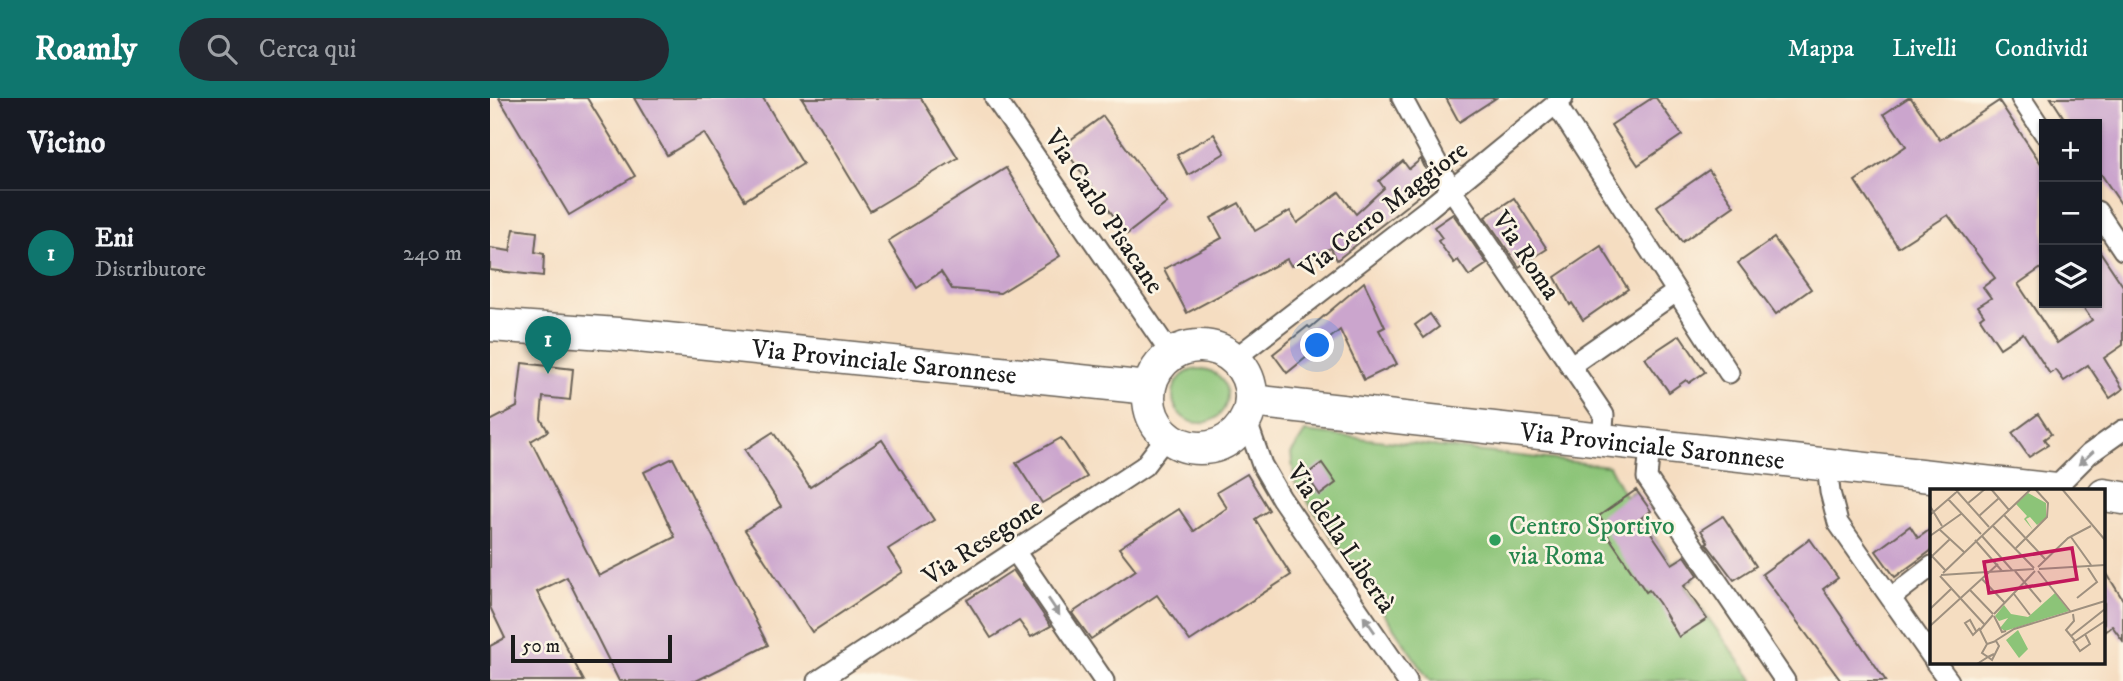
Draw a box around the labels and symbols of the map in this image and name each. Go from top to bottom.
street label: Via Carlo Pisacane [1036,122,1171,300]
street label: Via Cerro Maggiore [1292,134,1475,287]
street label: Via Roma [1484,204,1567,307]
pin: 1 [525,316,571,374]
your location [1300,328,1334,362]
street label: Via Provinciale Saronnese [749,333,1018,392]
street label: Via Provinciale Saronnese [1517,416,1786,478]
one-way arrow [2078,450,2095,465]
street label: Via della Libertà [1278,457,1403,620]
inset map [1930,489,2106,664]
street label: Via Resegone [916,491,1049,594]
place label: Centro Sportivo via Roma [1508,510,1675,573]
marker: Centro Sportivo via Roma [1487,532,1503,548]
one-way arrow [1047,598,1060,617]
one-way arrow [1362,615,1376,633]
scale bar [511,632,672,664]

